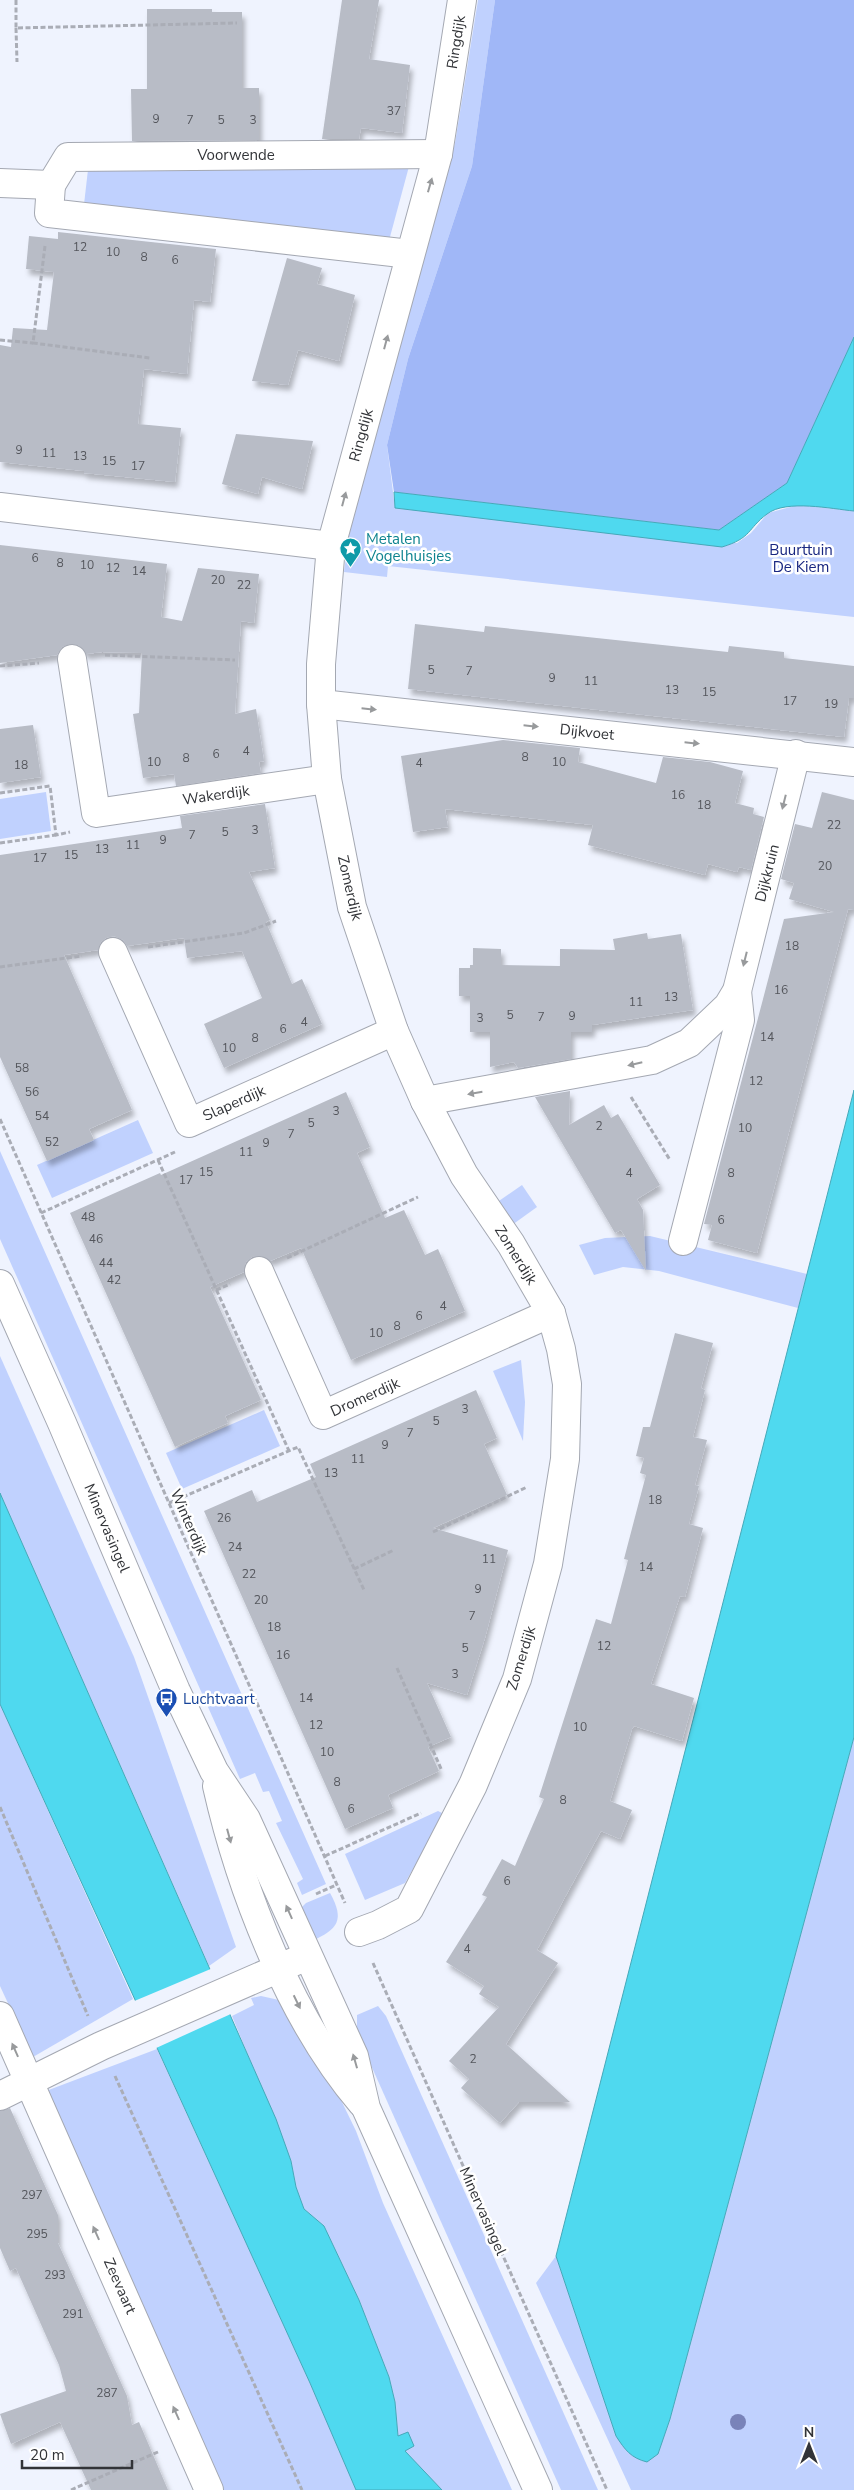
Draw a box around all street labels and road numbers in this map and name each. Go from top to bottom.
street label: Ringdijk [442,13,470,70]
street label: Voorwende [196,145,275,165]
street label: Ringdijk [344,406,378,464]
street label: Dijkvoet [559,719,616,745]
street label: Wakerdijk [181,780,251,810]
street label: Dijkkruin [750,842,784,904]
street label: Zomerdijk [333,853,367,923]
street label: Slaperdijk [199,1080,269,1126]
street label: Zomerdijk [490,1222,542,1289]
street label: Dromerdijk [327,1373,403,1421]
street label: Minervasingel [79,1481,135,1576]
street label: Winterdijk [166,1486,213,1559]
street label: Zomerdijk [502,1623,540,1693]
street label: Minervasingel [455,2164,512,2259]
street label: Zeevaart [99,2255,141,2318]

